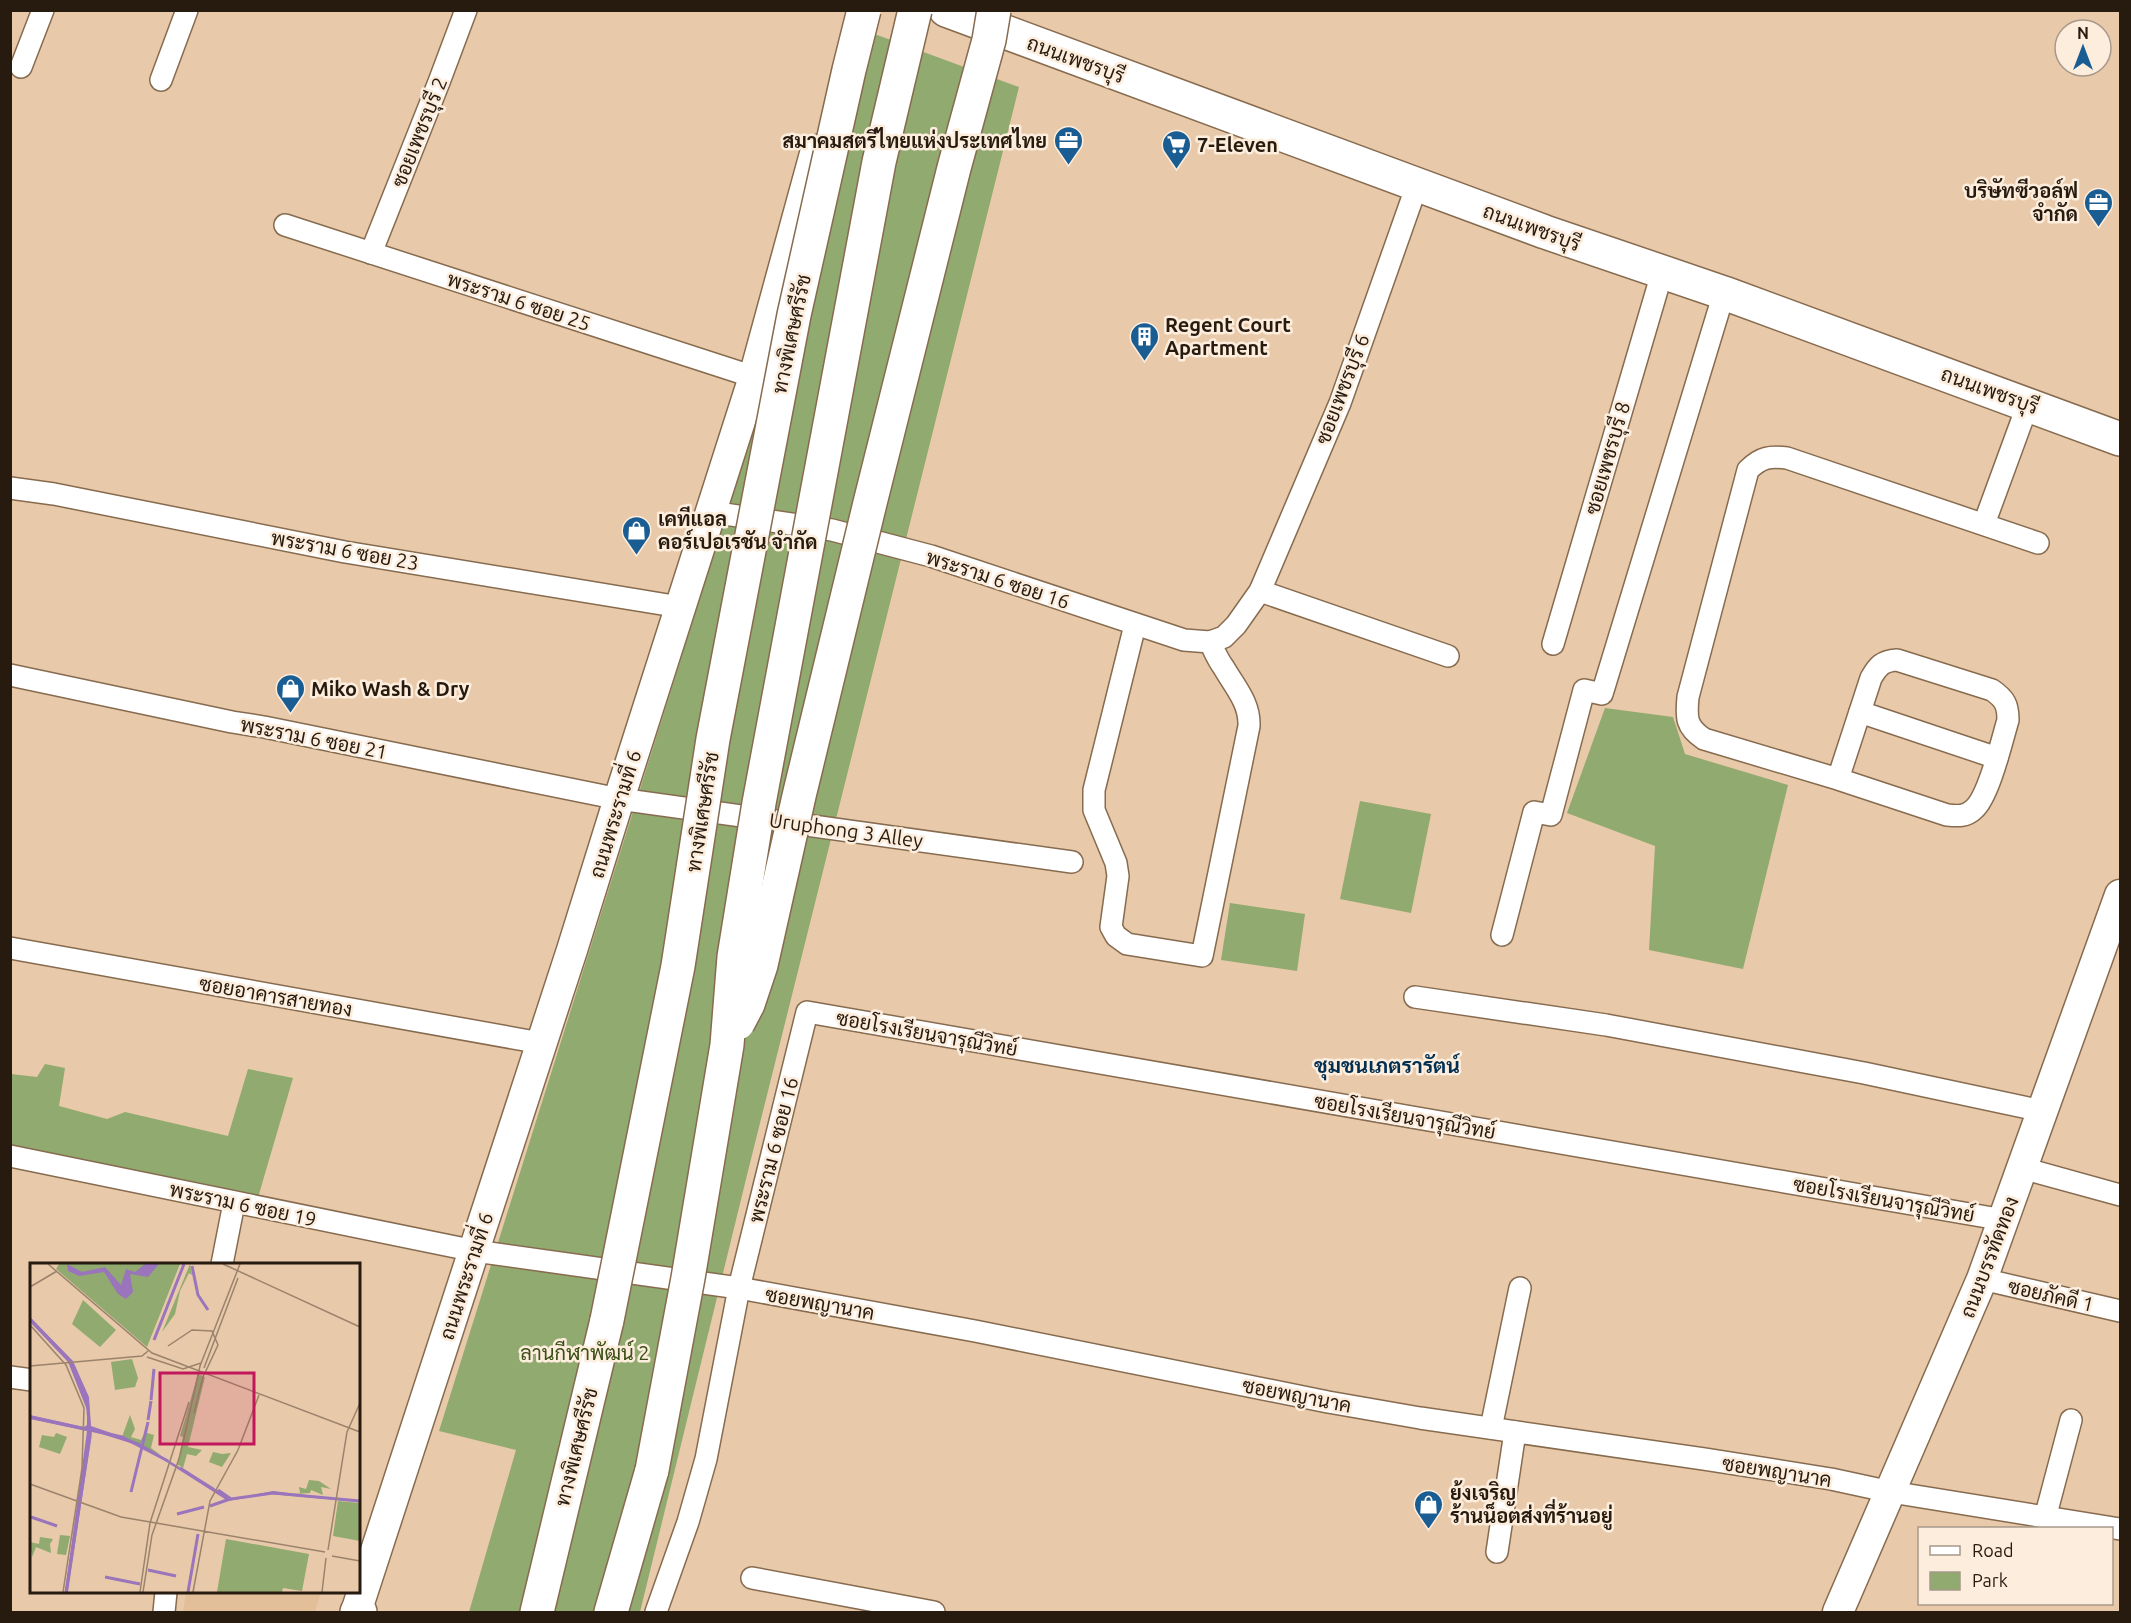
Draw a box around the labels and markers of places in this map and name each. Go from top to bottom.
office icon: สมาคมสตรีไทยแห่งประเทศไทย [1052,124,1084,166]
place label: สมาคมสตรีไทยแห่งประเทศไทย [782,127,1047,152]
supermarket icon: 7-Eleven [1160,128,1192,170]
place label: 7-Eleven [1197,133,1278,156]
place label: บริษัทซีวอล์ฟ จำกัด [1964,177,2078,225]
office icon: บริษัทซีวอล์ฟ จำกัด [2083,186,2115,228]
place label: Regent Court Apartment [1165,313,1291,359]
building icon: Regent Court Apartment [1128,320,1160,362]
place label: เคทีแอล คอร์เปอเรชัน จำกัด [658,506,817,553]
shop icon: เคทีแอล คอร์เปอเรชัน จำกัด [621,514,653,556]
shop icon: Miko Wash & Dry [274,672,306,714]
place label: Miko Wash & Dry [311,677,470,700]
place label: ย้งเจริญ ร้านน็อตส่งที่ร้านอยู่ [1450,1480,1613,1530]
shop icon: ย้งเจริญ ร้านน็อตส่งที่ร้านอยู่ [1413,1488,1445,1530]

